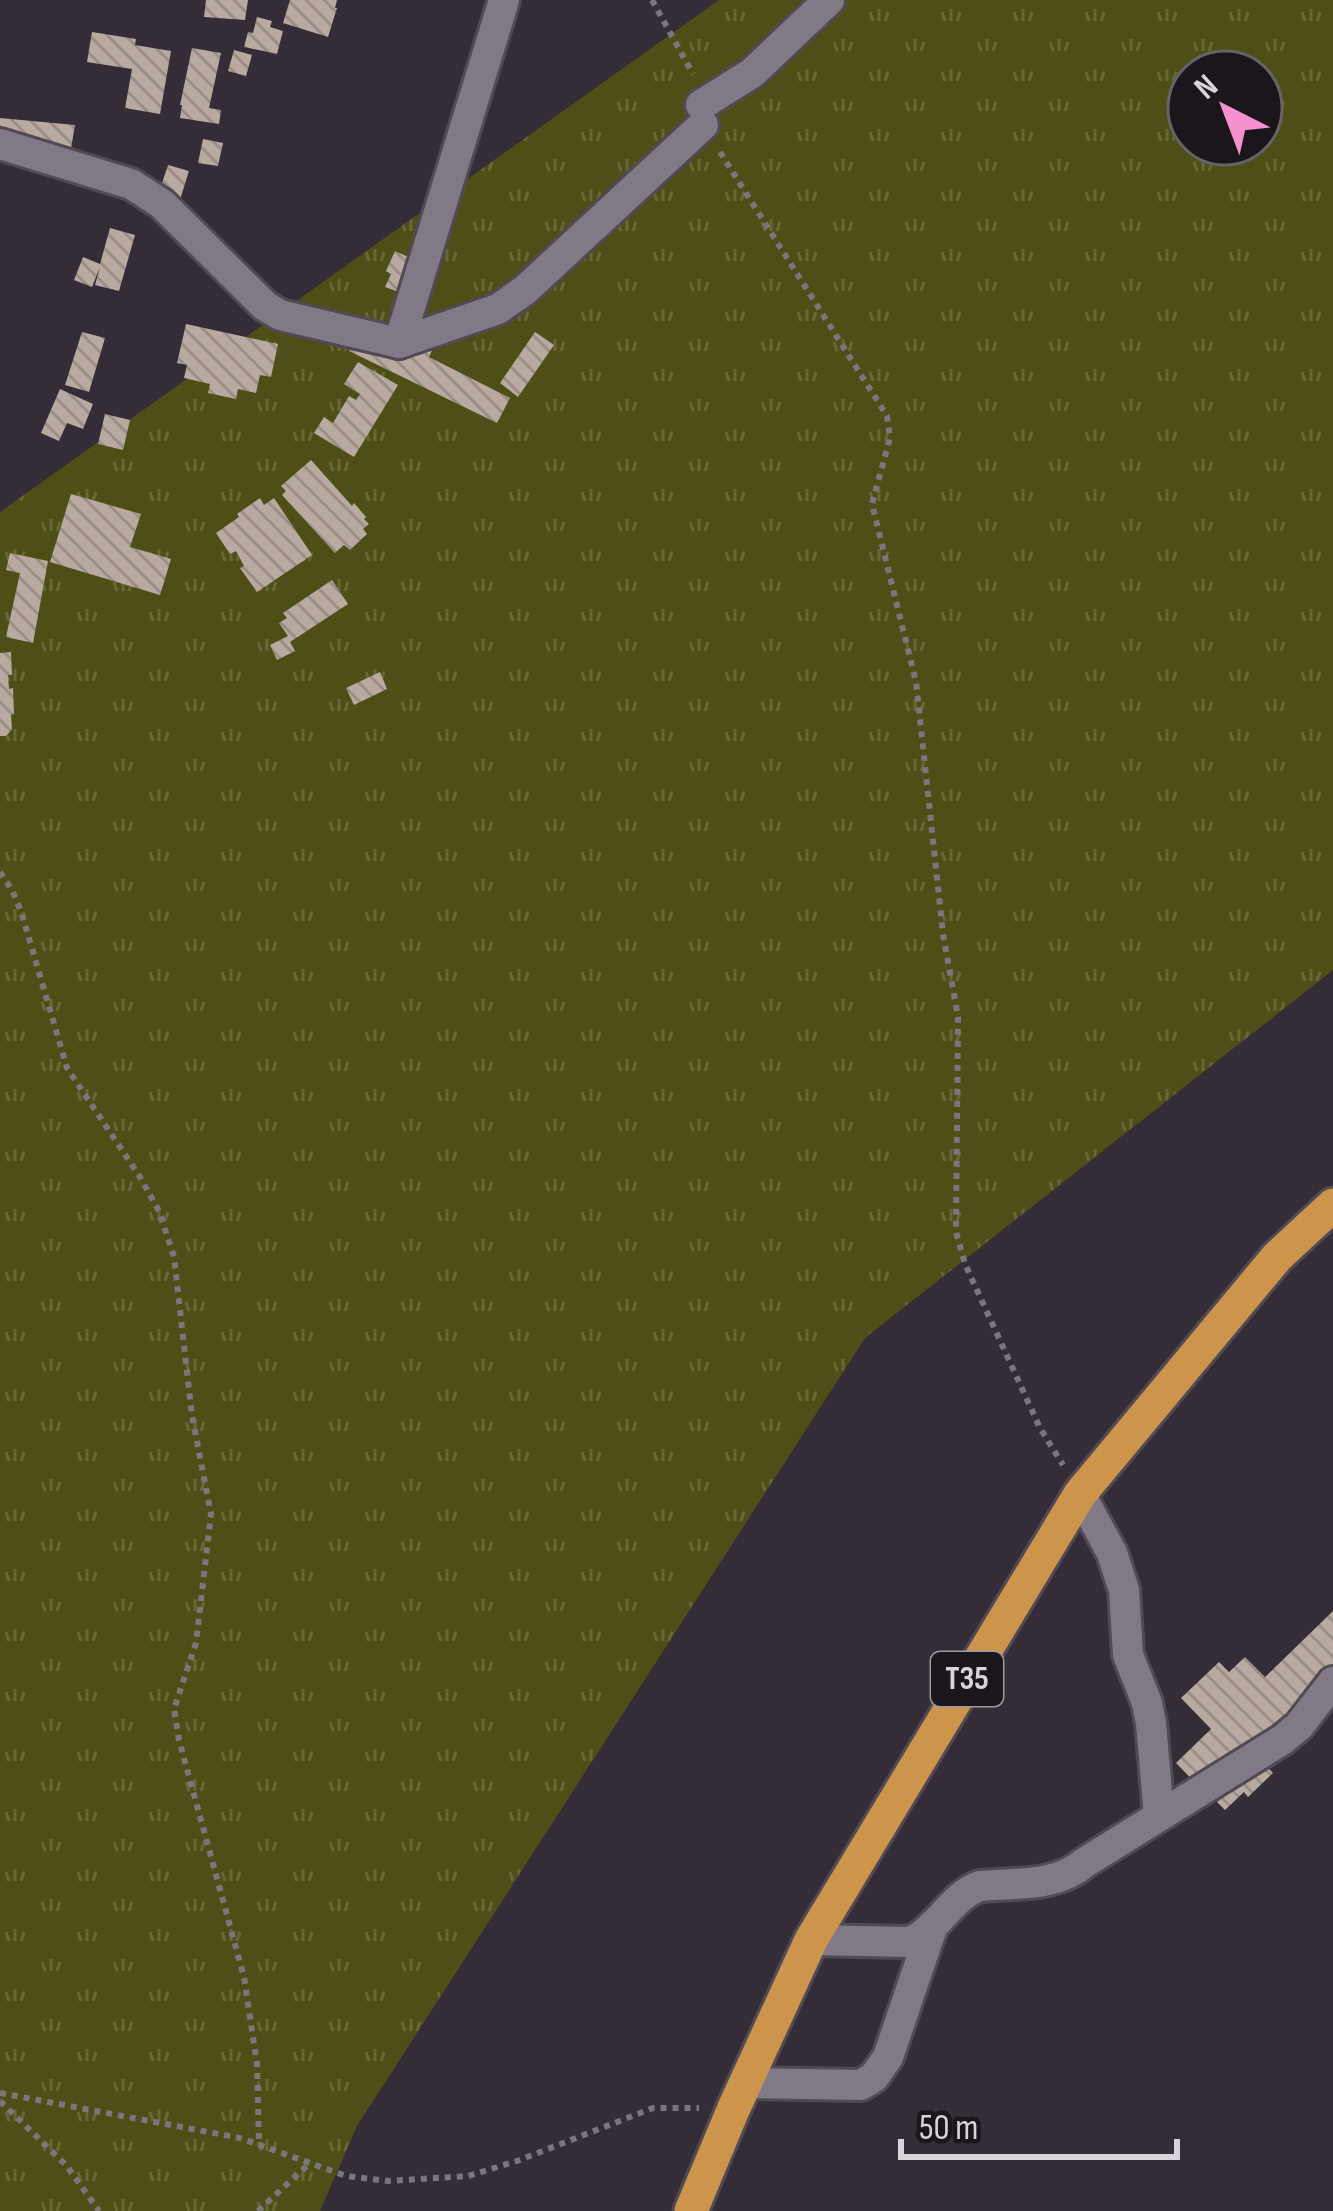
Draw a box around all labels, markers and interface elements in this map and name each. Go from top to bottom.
north arrow [1165,48,1285,168]
text: N [1186,66,1226,108]
road number: T35 [931,1652,1003,1706]
scale bar [901,2085,1177,2159]
text: 50 m [919,2107,978,2150]

